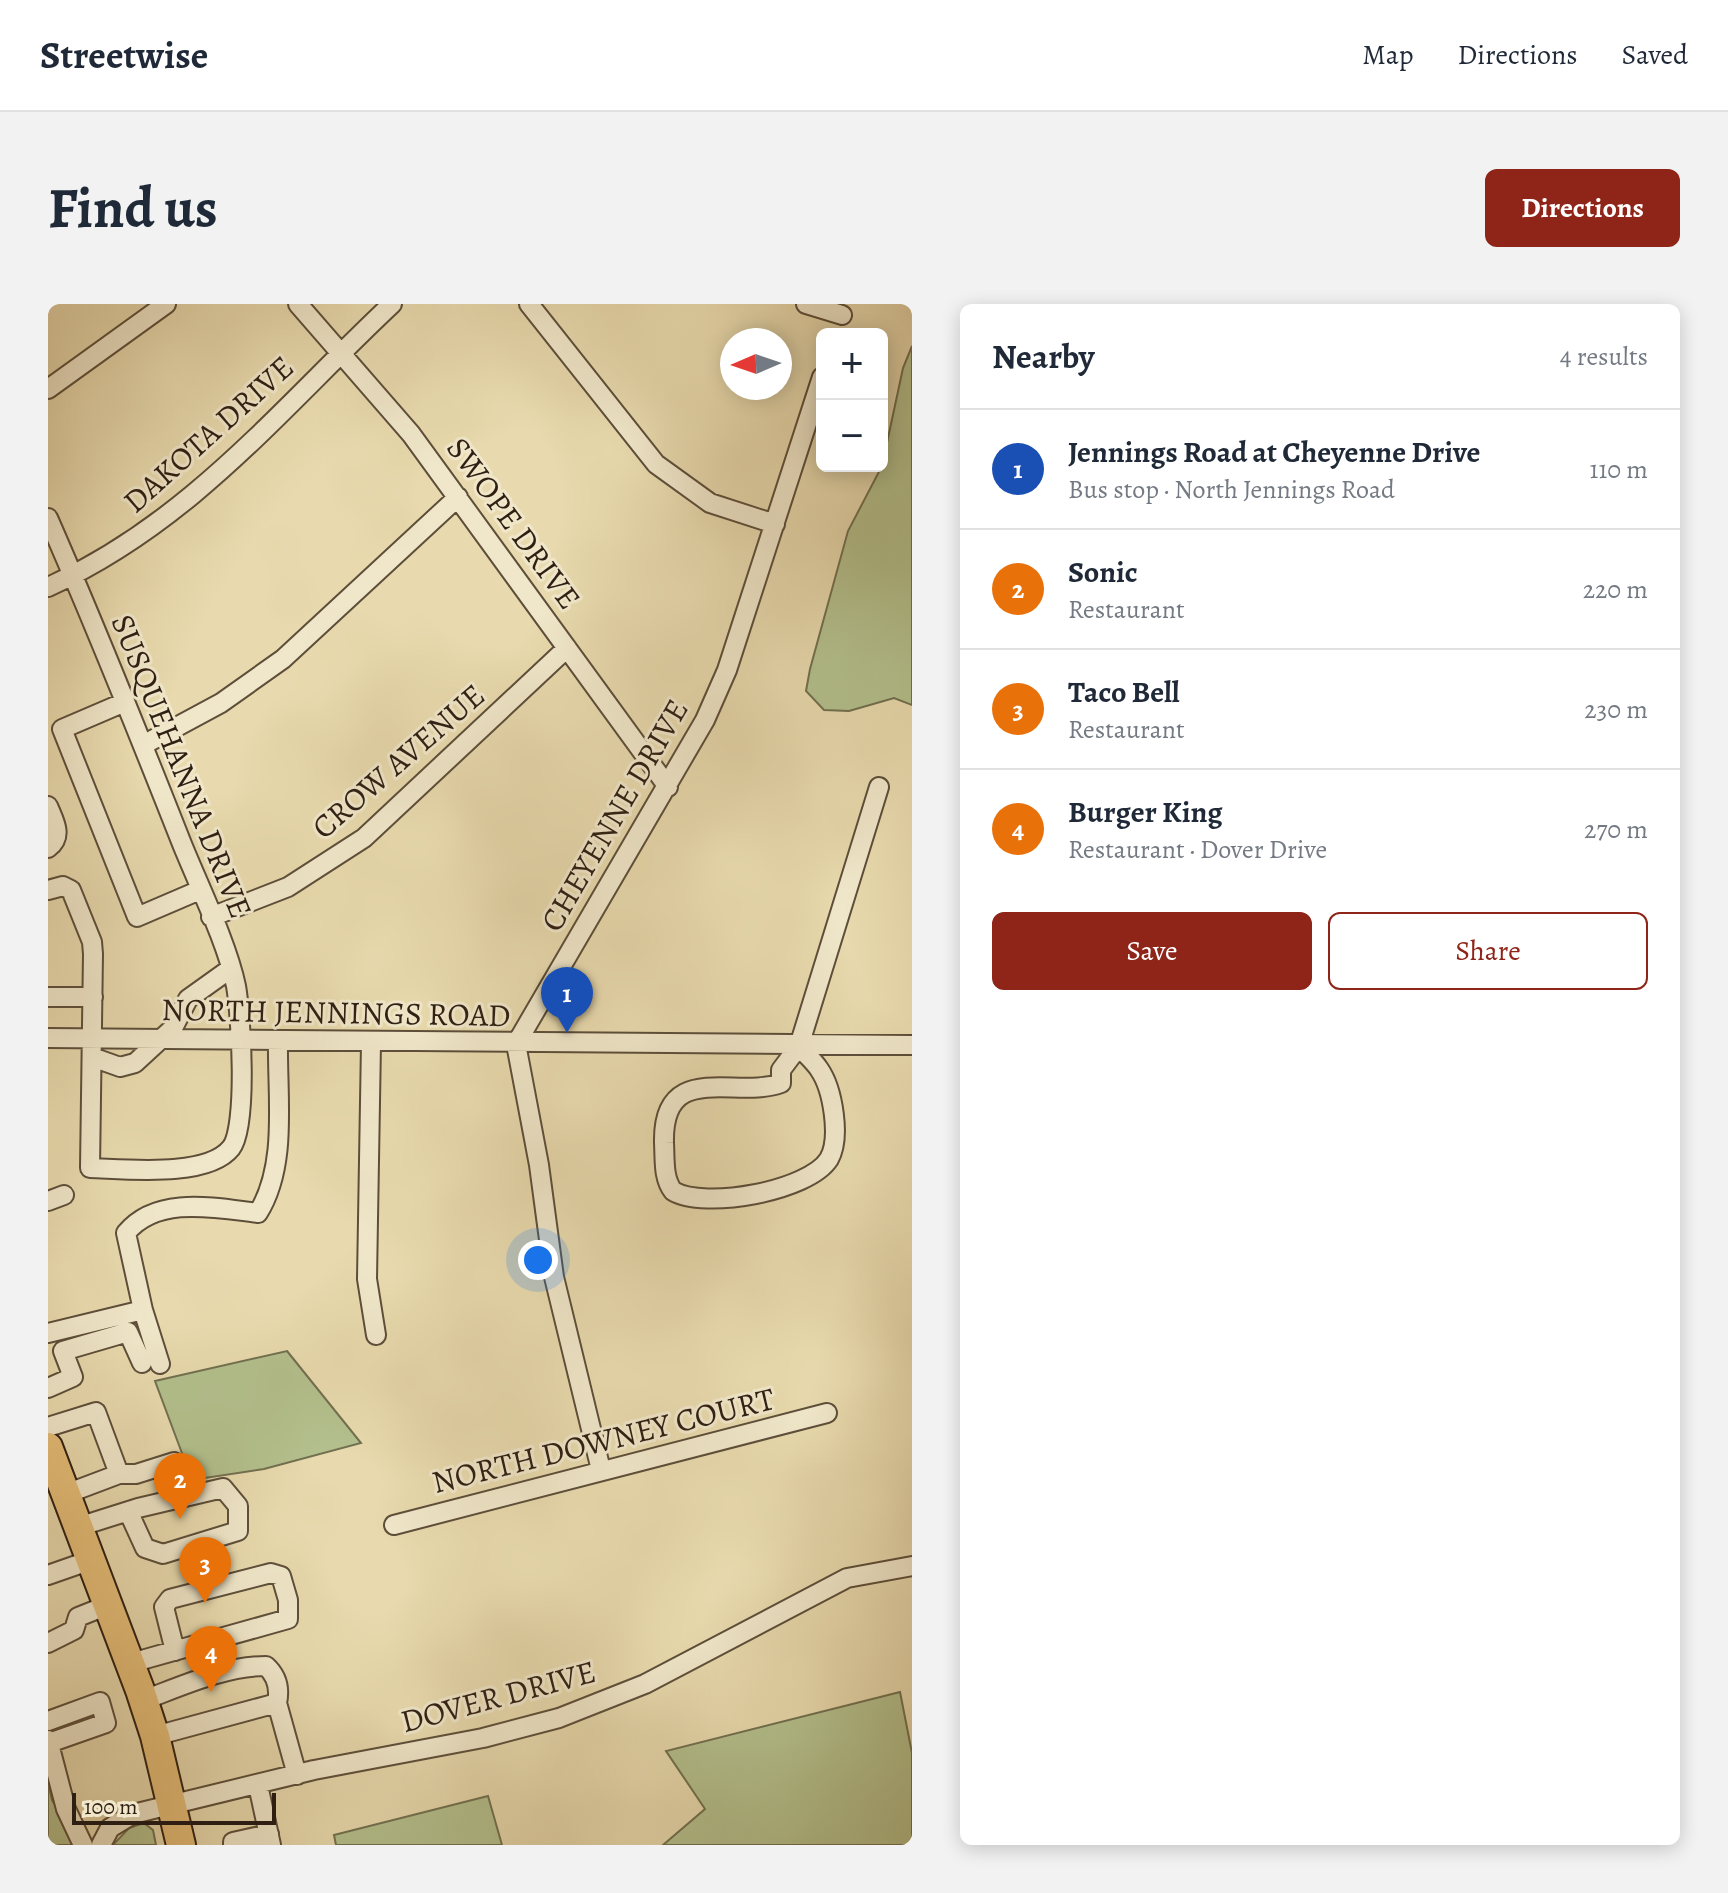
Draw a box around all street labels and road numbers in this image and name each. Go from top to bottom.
street label: DAKOTA DRIVE [113,345,303,523]
street label: SWOPE DRIVE [437,428,591,618]
street label: SUSQUEHANNA DRIVE [101,608,263,924]
street label: CROW AVENUE [302,674,494,848]
street label: CHEYENNE DRIVE [530,691,698,939]
street label: NORTH JENNINGS ROAD [161,987,511,1037]
street label: NORTH DOWNEY COURT [427,1376,779,1504]
street label: DOVER DRIVE [396,1649,600,1743]

